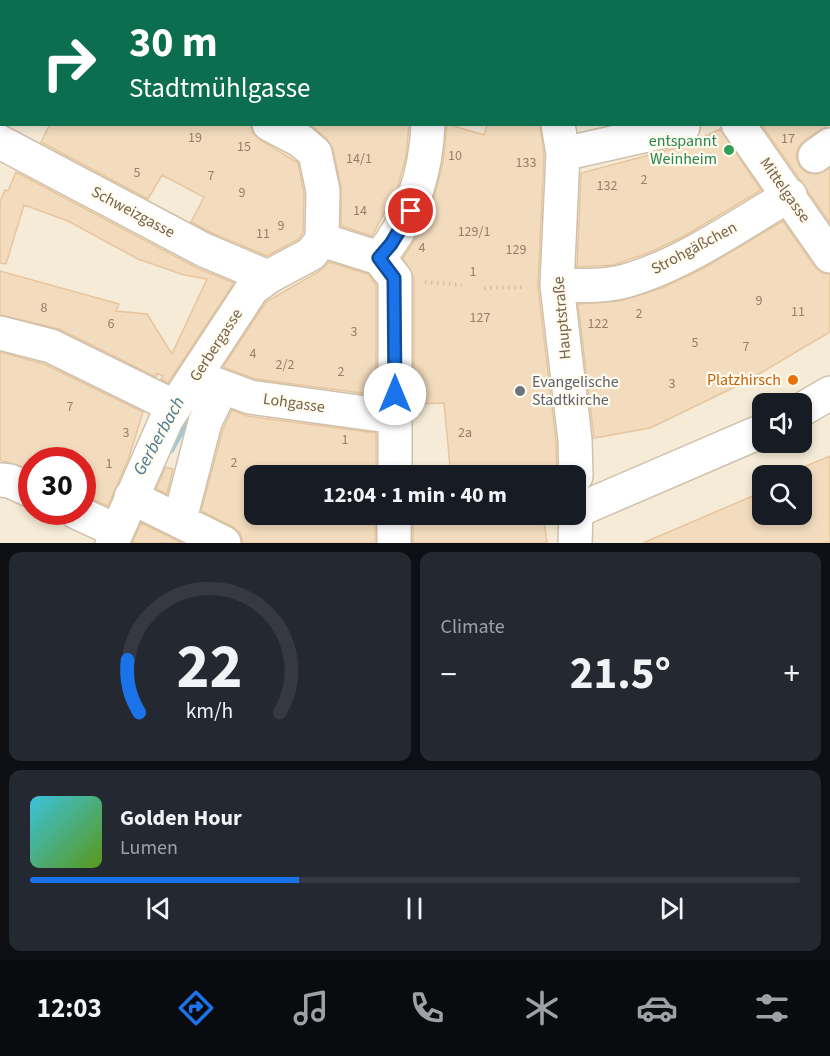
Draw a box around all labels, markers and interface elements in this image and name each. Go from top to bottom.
text: 30 m [129,13,218,73]
icon: right [30,24,108,102]
text: Stadtmühlgasse [129,69,311,108]
house number: 19 [188,128,202,148]
house number: 17 [781,129,795,149]
place label: entspannt Weinheim [649,130,718,170]
house number: 15 [237,137,251,157]
marker: entspannt Weinheim [722,143,736,157]
house number: 10 [448,146,462,166]
house number: 14/1 [346,149,372,169]
house number: 133 [516,153,536,173]
street label: Mittelgasse [754,153,816,227]
house number: 5 [134,163,141,183]
house number: 7 [208,166,215,186]
house number: 2 [641,170,648,190]
house number: 132 [597,176,617,196]
street label: Schweizgasse [87,181,179,243]
house number: 9 [239,183,246,203]
pin [385,185,436,236]
icon: arrive [394,194,427,227]
house number: 14 [353,201,367,221]
house number: 9 [278,216,285,236]
street label: Strohgäßchen [647,216,741,280]
house number: 129/1 [458,222,490,242]
house number: 11 [256,224,270,244]
house number: 4 [419,238,426,258]
house number: 129 [506,240,526,260]
house number: 1 [470,262,477,282]
street label: Hauptstraße [547,276,577,360]
house number: 9 [756,291,763,311]
house number: 8 [41,298,48,318]
house number: 11 [791,302,805,322]
street label: Gerbergasse [184,304,248,386]
house number: 2 [636,304,643,324]
house number: 127 [470,308,490,328]
house number: 6 [108,314,115,334]
house number: 122 [588,314,608,334]
house number: 3 [351,322,358,342]
house number: 5 [692,333,699,353]
house number: 7 [743,337,750,357]
house number: 4 [250,344,257,364]
house number: 2/2 [276,355,294,375]
house number: 2 [338,362,345,382]
position arrow [363,362,427,426]
place label: Platzhirsch [707,369,781,391]
place label: Evangelische Stadtkirche [532,371,619,411]
marker: Platzhirsch [786,373,800,387]
house number: 3 [669,374,676,394]
marker: Evangelische Stadtkirche [513,384,527,398]
street label: Lohgasse [262,388,326,418]
water label: Gerberbach [127,392,191,480]
map controls [752,393,812,525]
button: sound [752,393,812,453]
house number: 7 [67,397,74,417]
house number: 3 [123,423,130,443]
house number: 2a [458,423,472,443]
house number: 1 [342,430,349,450]
speed limit sign: 30 [18,447,96,525]
house number: 2 [231,453,238,473]
house number: 1 [106,454,113,474]
button: search [752,465,812,525]
text: 12:04 · 1 min · 40 m [323,479,507,511]
text: Climate [441,613,505,641]
text: 22 [177,623,243,712]
text: 21.5° [570,642,671,706]
text: − [441,651,457,698]
text: + [784,651,800,698]
text: km/h [186,697,234,728]
text: Golden Hour [120,802,242,834]
text: Lumen [120,834,178,862]
icon: previous [142,892,175,925]
icon: pause [398,892,431,925]
icon: next [655,892,688,925]
icon: directions [175,987,217,1029]
icon: music [290,987,332,1029]
icon: phone [406,987,448,1029]
icon: climate [521,987,563,1029]
icon: car [636,987,678,1029]
icon: filters [751,987,793,1029]
text: 12:03 [37,989,102,1028]

